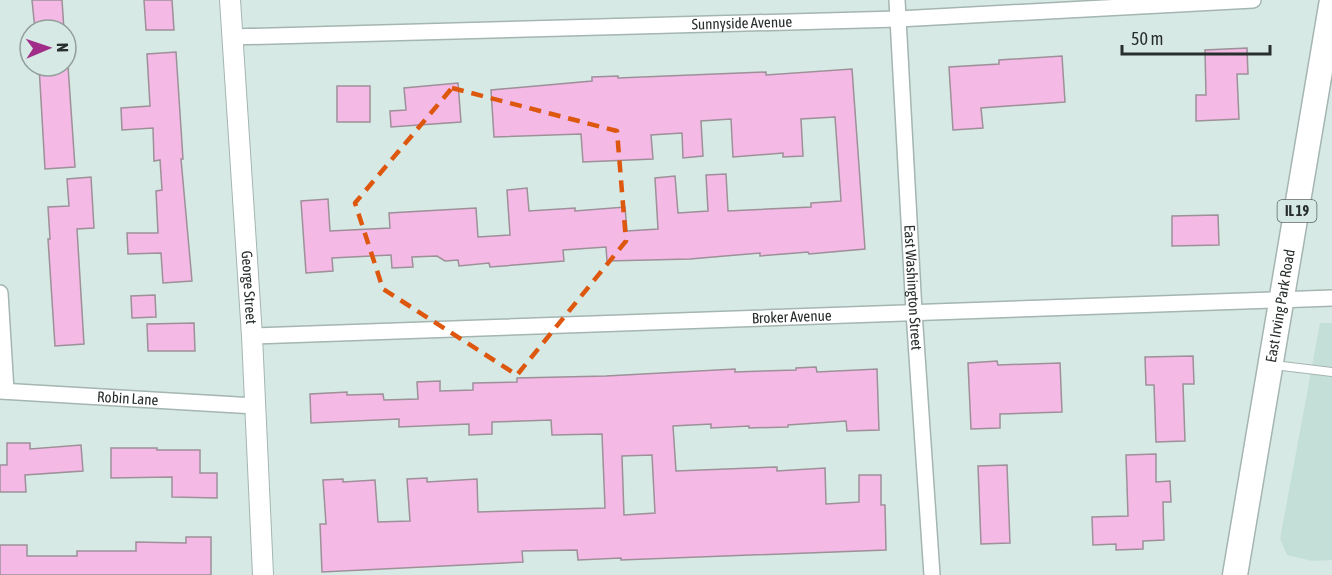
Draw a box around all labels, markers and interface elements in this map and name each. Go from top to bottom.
street label: Sunnyside Avenue [691,13,793,33]
north arrow [18,18,78,78]
scale bar [1122,18,1270,56]
text: 50 m [1131,28,1163,49]
text: N [54,42,72,53]
road number: IL 19 [1278,200,1316,222]
street label: East Washington Street [901,224,926,351]
street label: East Irving Park Road [1262,248,1298,364]
street label: George Street [238,250,260,325]
street label: Broker Avenue [751,307,832,326]
street label: Robin Lane [97,388,159,408]

